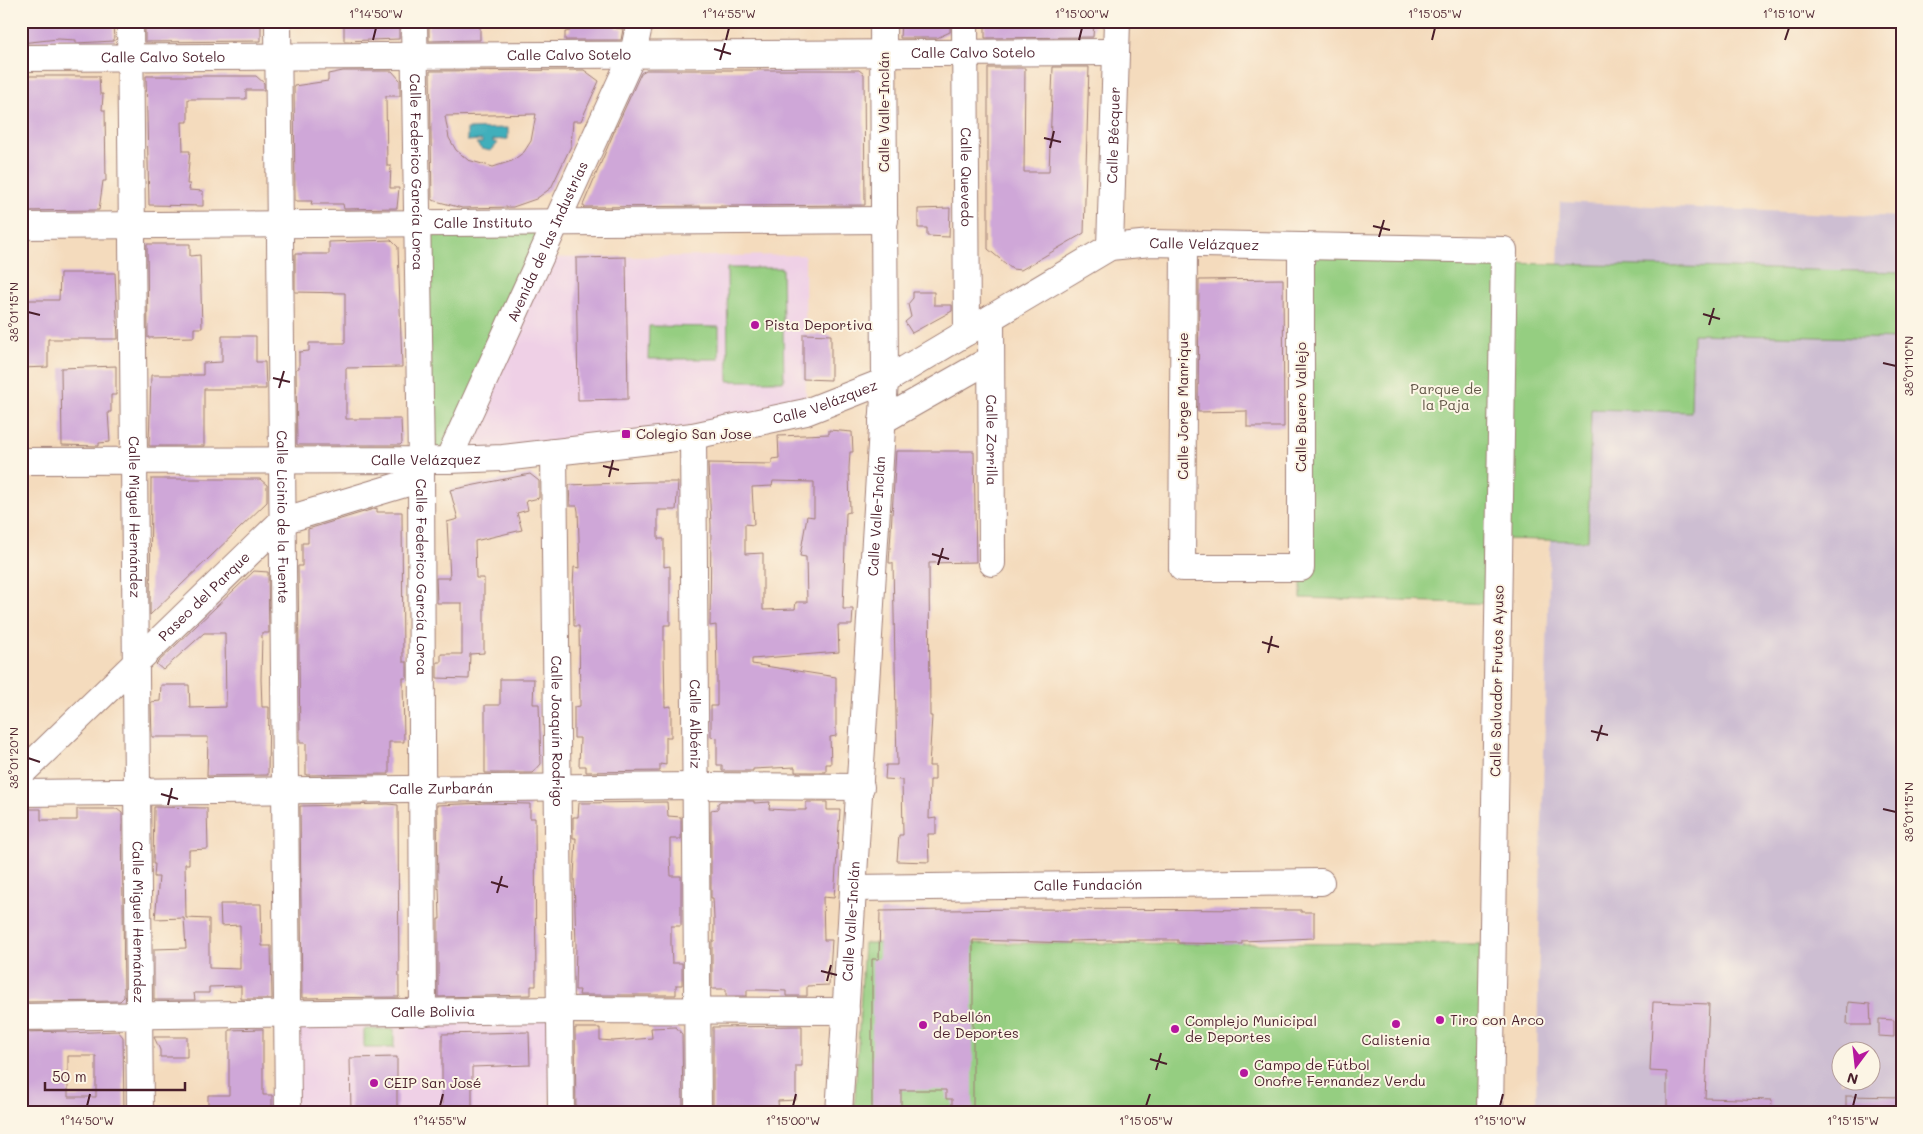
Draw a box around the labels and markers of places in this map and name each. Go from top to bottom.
place label: Pista Deportiva [765,315,873,334]
marker: Pista Deportiva [749,319,761,331]
place label: Colegio San Jose [636,424,752,443]
marker: Colegio San Jose [620,428,632,440]
place label: Pabellón de Deportes [933,1007,1019,1042]
place label: Tiro con Arco [1450,1010,1544,1029]
place label: Complejo Municipal de Deportes [1185,1011,1317,1046]
marker: Tiro con Arco [1434,1014,1446,1026]
marker: Calistenia [1390,1018,1402,1030]
marker: Pabellón de Deportes [917,1019,929,1031]
marker: Complejo Municipal de Deportes [1169,1023,1181,1035]
place label: Calistenia [1362,1030,1430,1049]
place label: Campo de Fútbol Onofre Fernandez Verdu [1254,1055,1426,1090]
marker: Campo de Fútbol Onofre Fernandez Verdu [1238,1067,1250,1079]
place label: CEIP San José [384,1073,481,1092]
marker: CEIP San José [368,1077,380,1089]

